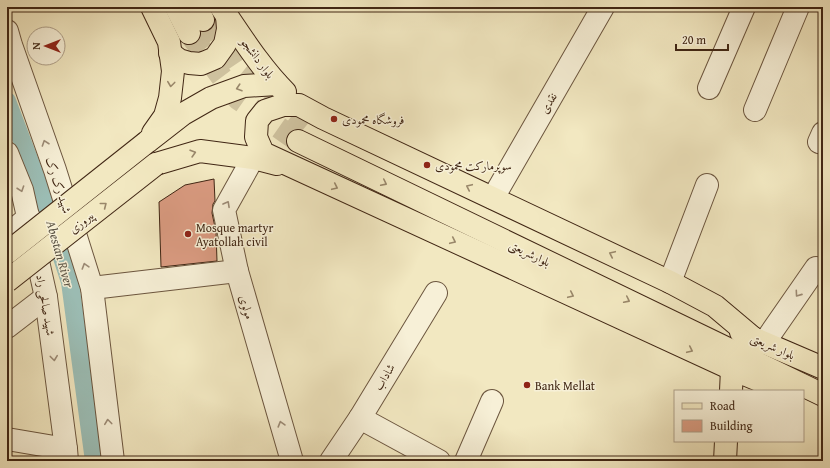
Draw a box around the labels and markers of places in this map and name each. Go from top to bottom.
place label: فروشگاه محمودی [342,111,404,128]
marker: فروشگاه محمودی [329,114,339,124]
place label: سوپرمارکت محمودی [435,157,512,174]
marker: سوپرمارکت محمودی [422,160,432,170]
place label: Mosque martyr Ayatollah civil [196,219,273,250]
marker: Mosque martyr Ayatollah civil [183,229,193,239]
place label: Bank Mellat [535,377,596,394]
marker: Bank Mellat [522,380,532,390]

